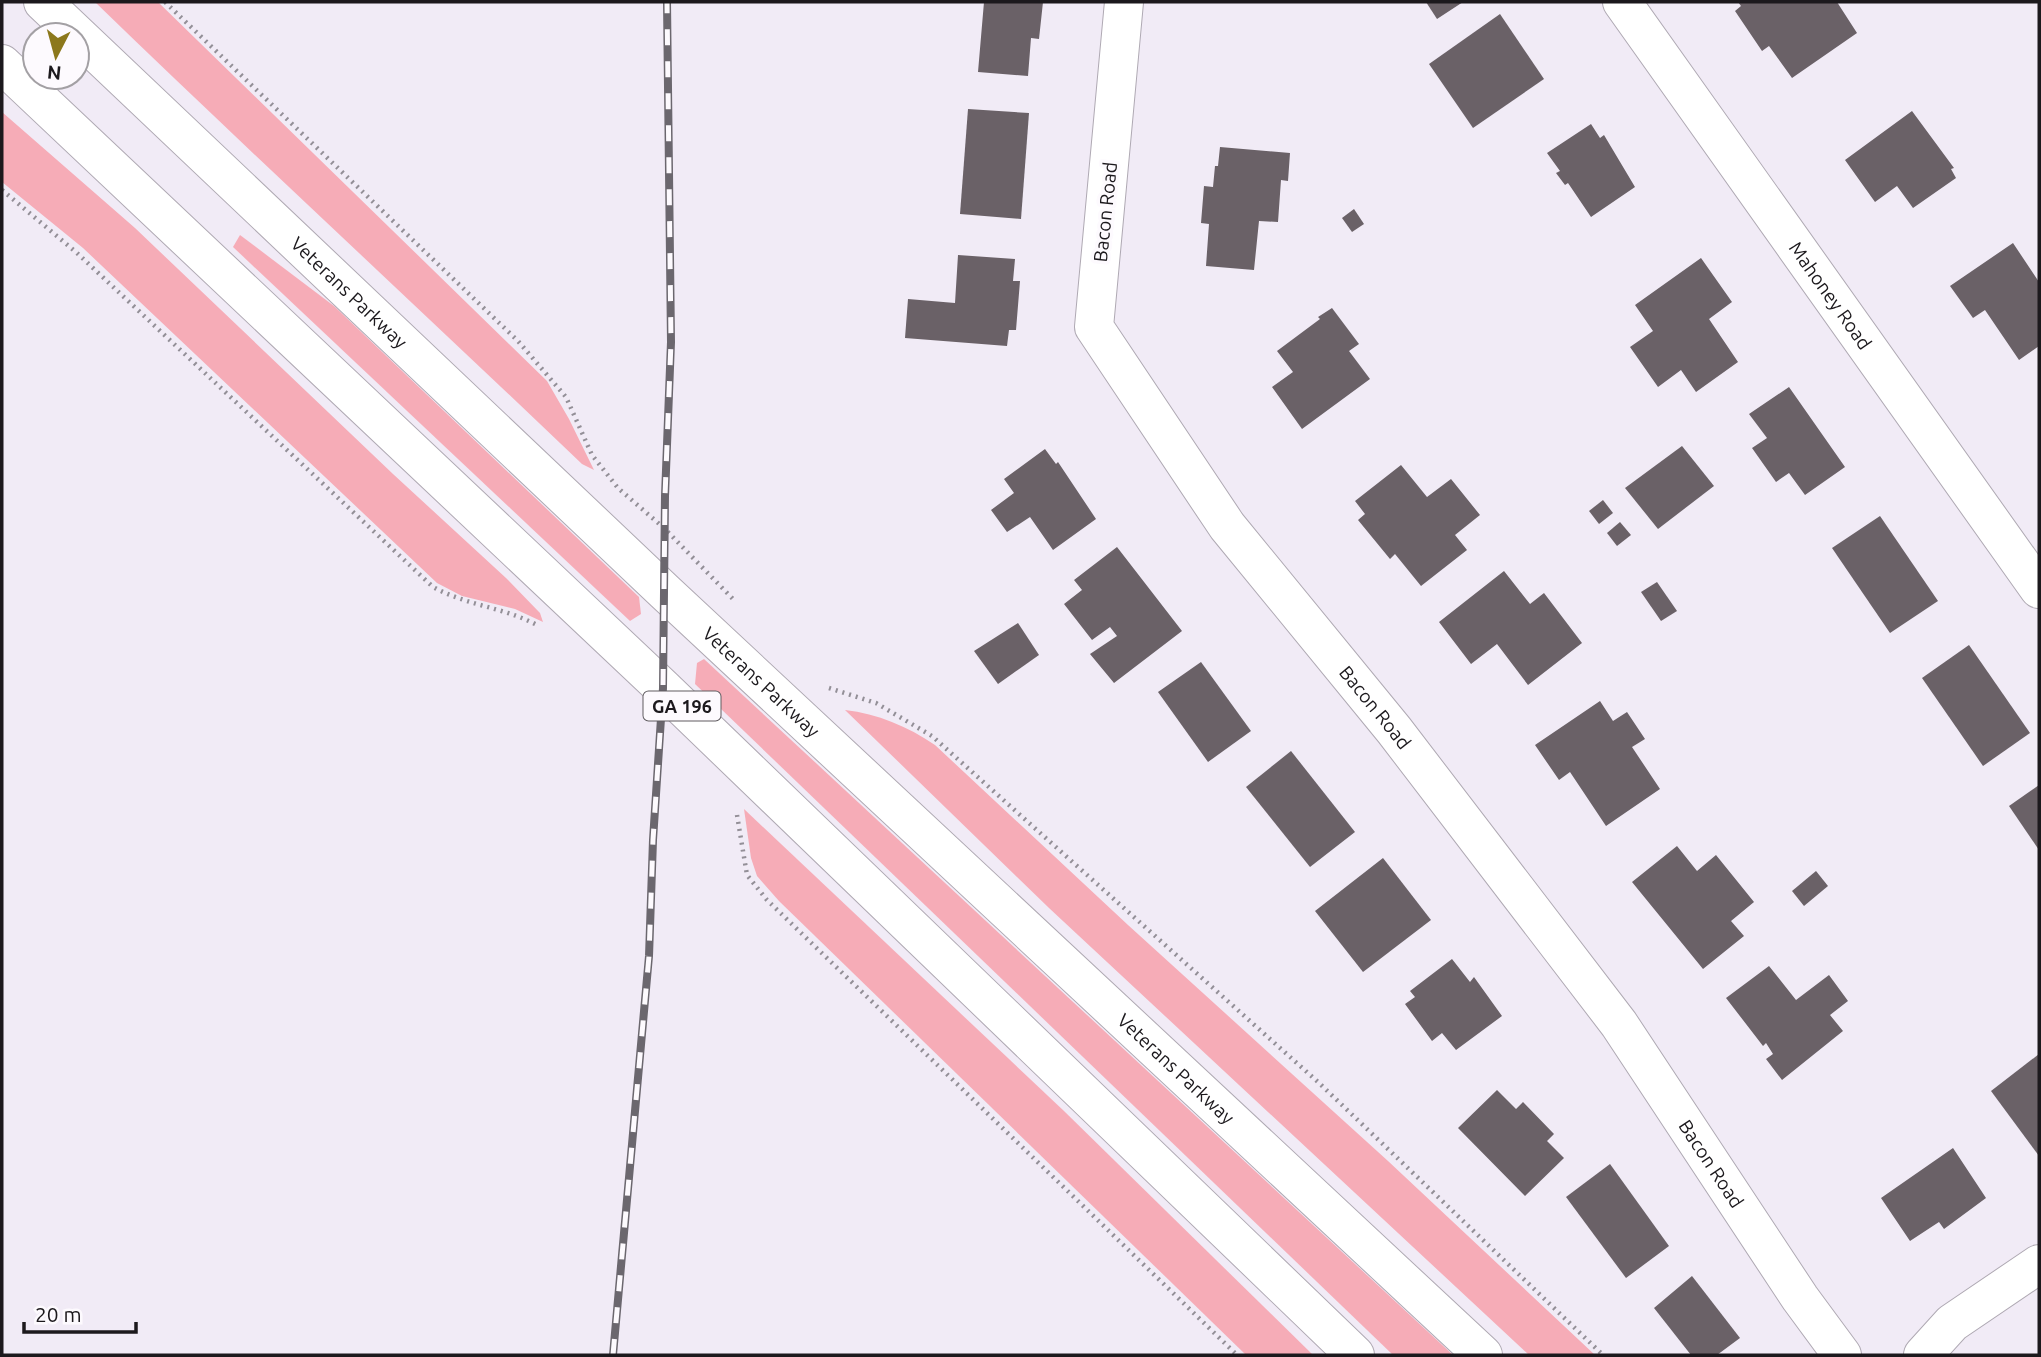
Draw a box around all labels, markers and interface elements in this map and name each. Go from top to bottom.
north arrow [21,21,91,91]
text: N [46,61,62,85]
street label: Bacon Road [1089,161,1121,263]
street label: Veterans Parkway [287,232,412,353]
street label: Mahoney Road [1785,237,1876,354]
street label: Veterans Parkway [698,622,824,742]
street label: Bacon Road [1335,661,1416,753]
road number: GA 196 [644,692,720,720]
street label: Veterans Parkway [1113,1009,1239,1128]
street label: Bacon Road [1674,1116,1748,1212]
scale bar [24,1290,136,1334]
text: 20 m [35,1302,82,1326]

